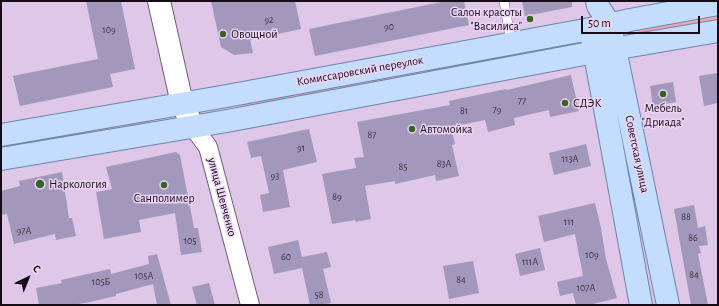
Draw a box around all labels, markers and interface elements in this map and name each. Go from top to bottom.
place label: Салон красоты "Василиса" [451,5,522,33]
scale bar [583,8,702,34]
house number: 92 [264,14,274,26]
marker: Салон красоты "Василиса" [525,14,535,24]
text: 50 m [588,17,611,29]
house number: 90 [384,21,394,33]
house number: 109 [102,24,116,36]
place label: Овощной [231,27,278,41]
marker: Овощной [218,29,228,39]
street label: Комиссаровский переулок [296,53,424,89]
marker: Мебель "Дриада" [658,89,668,99]
house number: 77 [518,95,526,107]
place label: СДЭК [573,96,601,110]
marker: СДЭК [560,98,570,108]
place label: Мебель "Дриада" [641,101,685,129]
house number: 79 [493,104,501,116]
house number: 81 [460,105,468,117]
street label: Советская улица [622,114,652,194]
place label: Автомойка [420,122,472,136]
marker: Автомойка [407,124,417,134]
house number: 87 [368,129,376,141]
house number: 91 [297,142,305,154]
house number: 113А [562,153,578,165]
street label: улица Шевченко [205,156,239,238]
house number: 83А [437,158,451,170]
house number: 85 [399,161,407,173]
house number: 93 [271,170,279,182]
place label: Наркология [49,177,107,191]
marker: Наркология [34,178,46,190]
marker: Санполимер [159,180,169,190]
place label: Санполимер [133,191,195,205]
house number: 89 [332,191,342,203]
house number: 88 [681,211,691,223]
house number: 111 [564,216,574,228]
house number: 97А [17,225,31,237]
house number: 86 [688,232,698,244]
house number: 105 [184,235,196,247]
house number: 109 [585,249,599,261]
house number: 60 [281,251,291,263]
house number: 111А [522,256,538,268]
north arrow [8,258,48,298]
text: С [31,263,43,275]
house number: 84 [689,269,699,281]
house number: 105А [135,270,153,282]
house number: 84 [456,274,466,286]
house number: 105Б [92,276,110,288]
house number: 107А [577,282,595,294]
house number: 58 [315,289,323,301]

